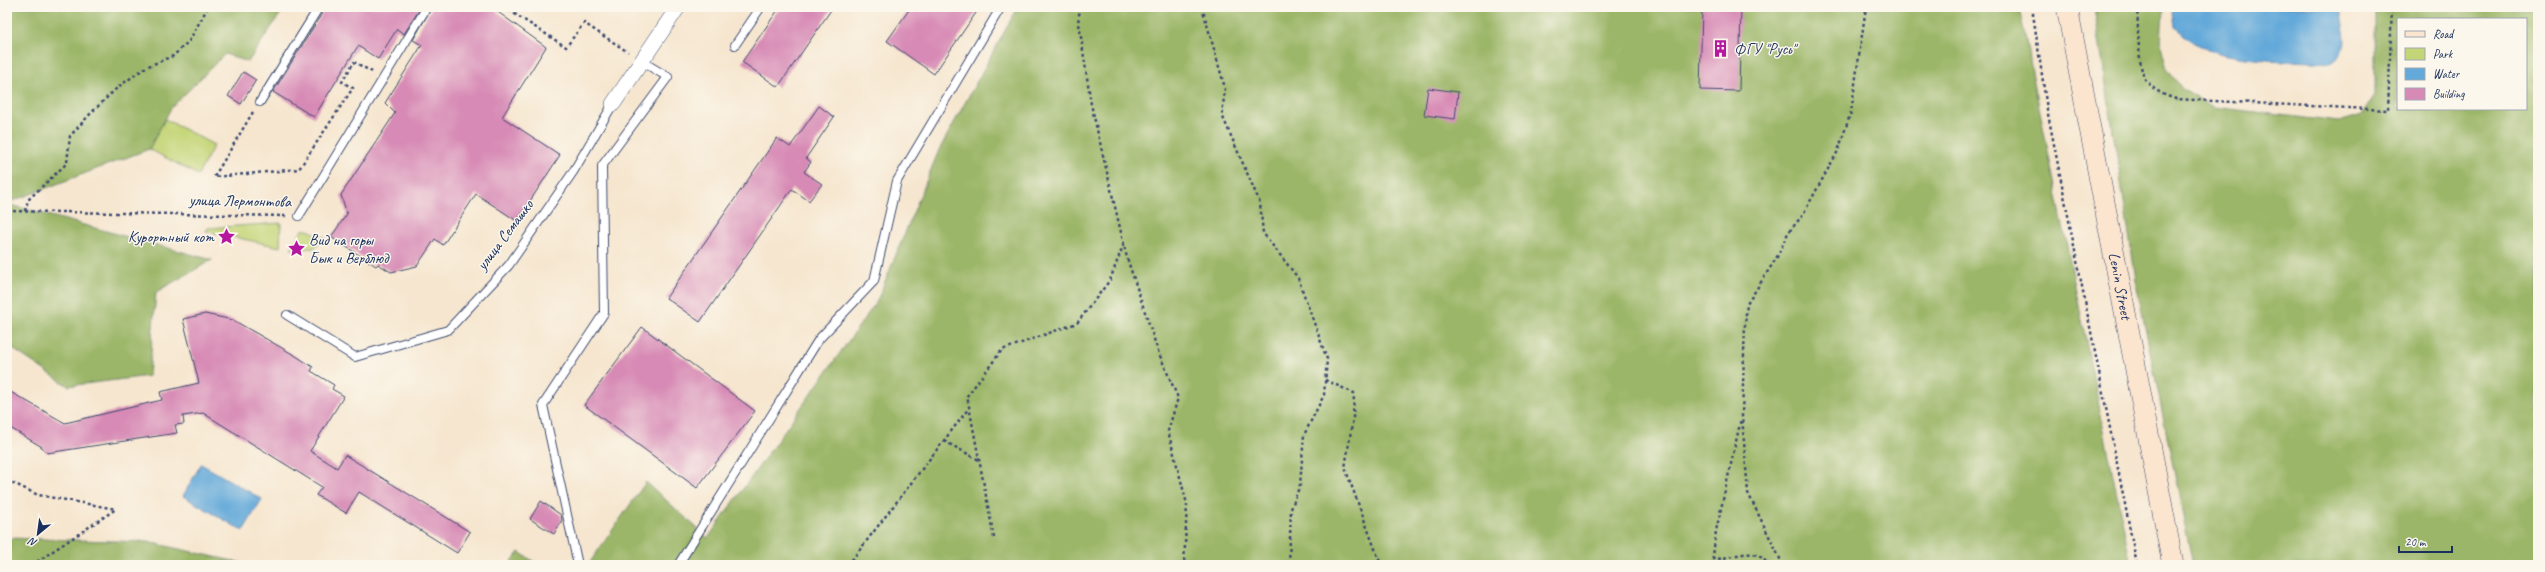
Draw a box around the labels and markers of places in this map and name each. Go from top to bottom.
building icon: ФГУ "Русь" [1711,39,1731,59]
place label: ФГУ "Русь" [1734,39,1799,59]
place label: Курортный кот [128,227,215,247]
place icon: Курортный кот [217,227,237,247]
place label: Вид на горы Бык и Верблюд [309,230,390,268]
place icon: Вид на горы Бык и Верблюд [286,239,306,259]

